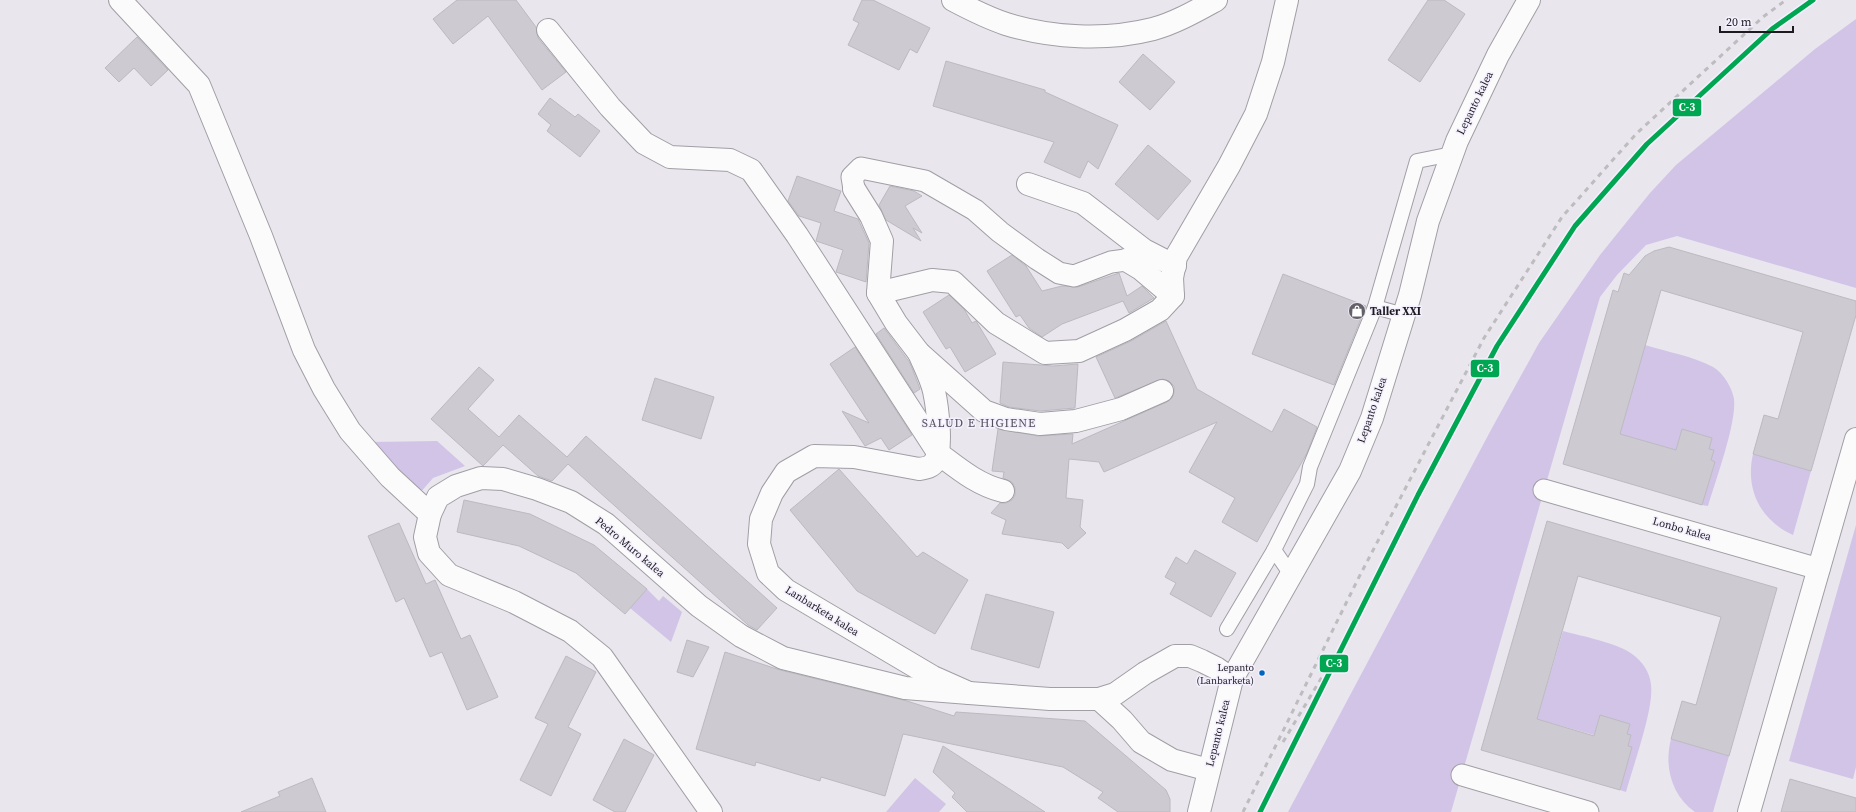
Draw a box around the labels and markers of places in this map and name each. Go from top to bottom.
shop icon: Taller XXI [1347,301,1367,321]
place label: Taller XXI [1370,304,1421,319]
place label: Lepanto (Lanbarketa) [1197,661,1254,687]
marker: Lepanto (Lanbarketa) [1257,668,1267,678]

